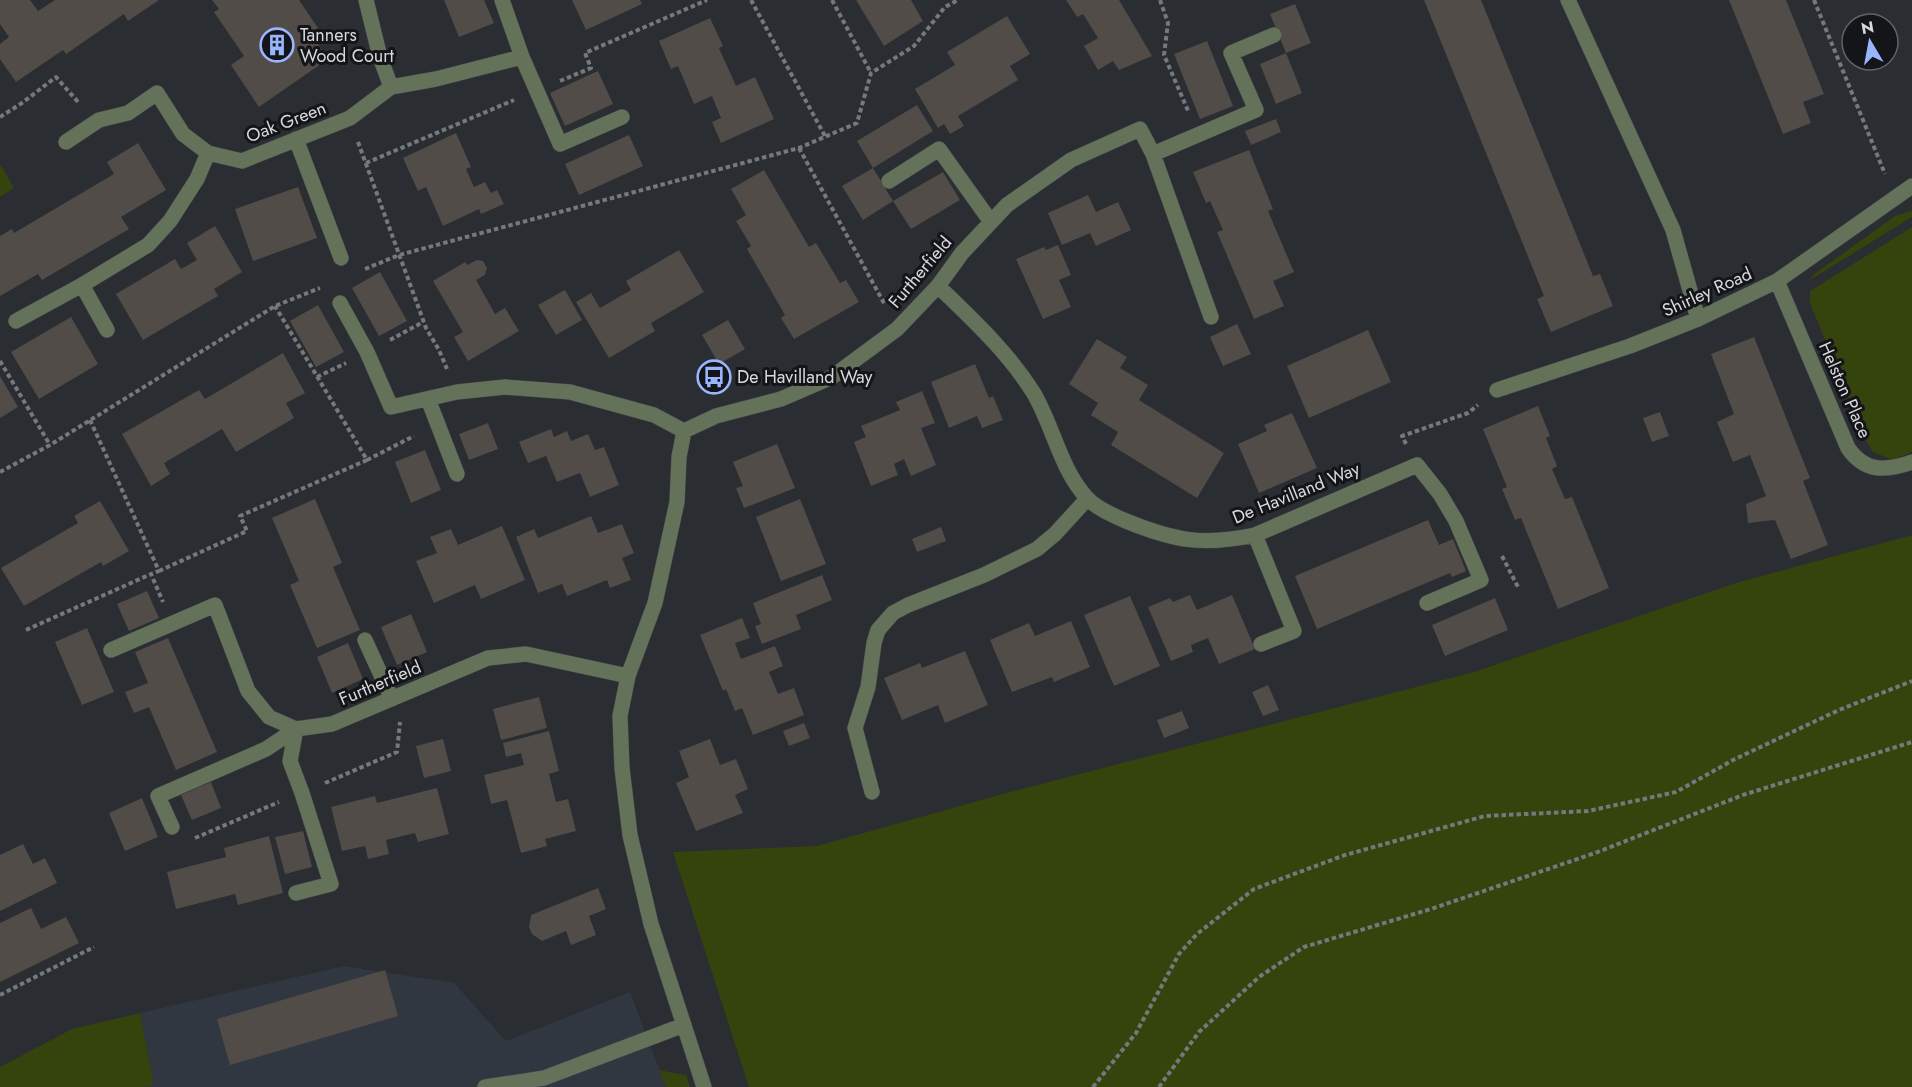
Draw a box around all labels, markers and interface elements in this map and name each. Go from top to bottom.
north arrow [1840,12,1900,72]
text: N [1859,15,1876,40]
place label: Tanners Wood Court [300,22,394,69]
building icon: Tanners Wood Court [259,27,295,63]
street label: Oak Green [242,95,330,149]
street label: Furtherfield [882,230,958,314]
street label: Shirley Road [1658,261,1756,323]
street label: Helston Place [1812,338,1878,442]
bus stop icon: De Havilland Way [696,359,732,395]
place label: De Havilland Way [737,364,873,390]
street label: De Havilland Way [1228,456,1364,530]
street label: Furtherfield [335,654,425,712]

